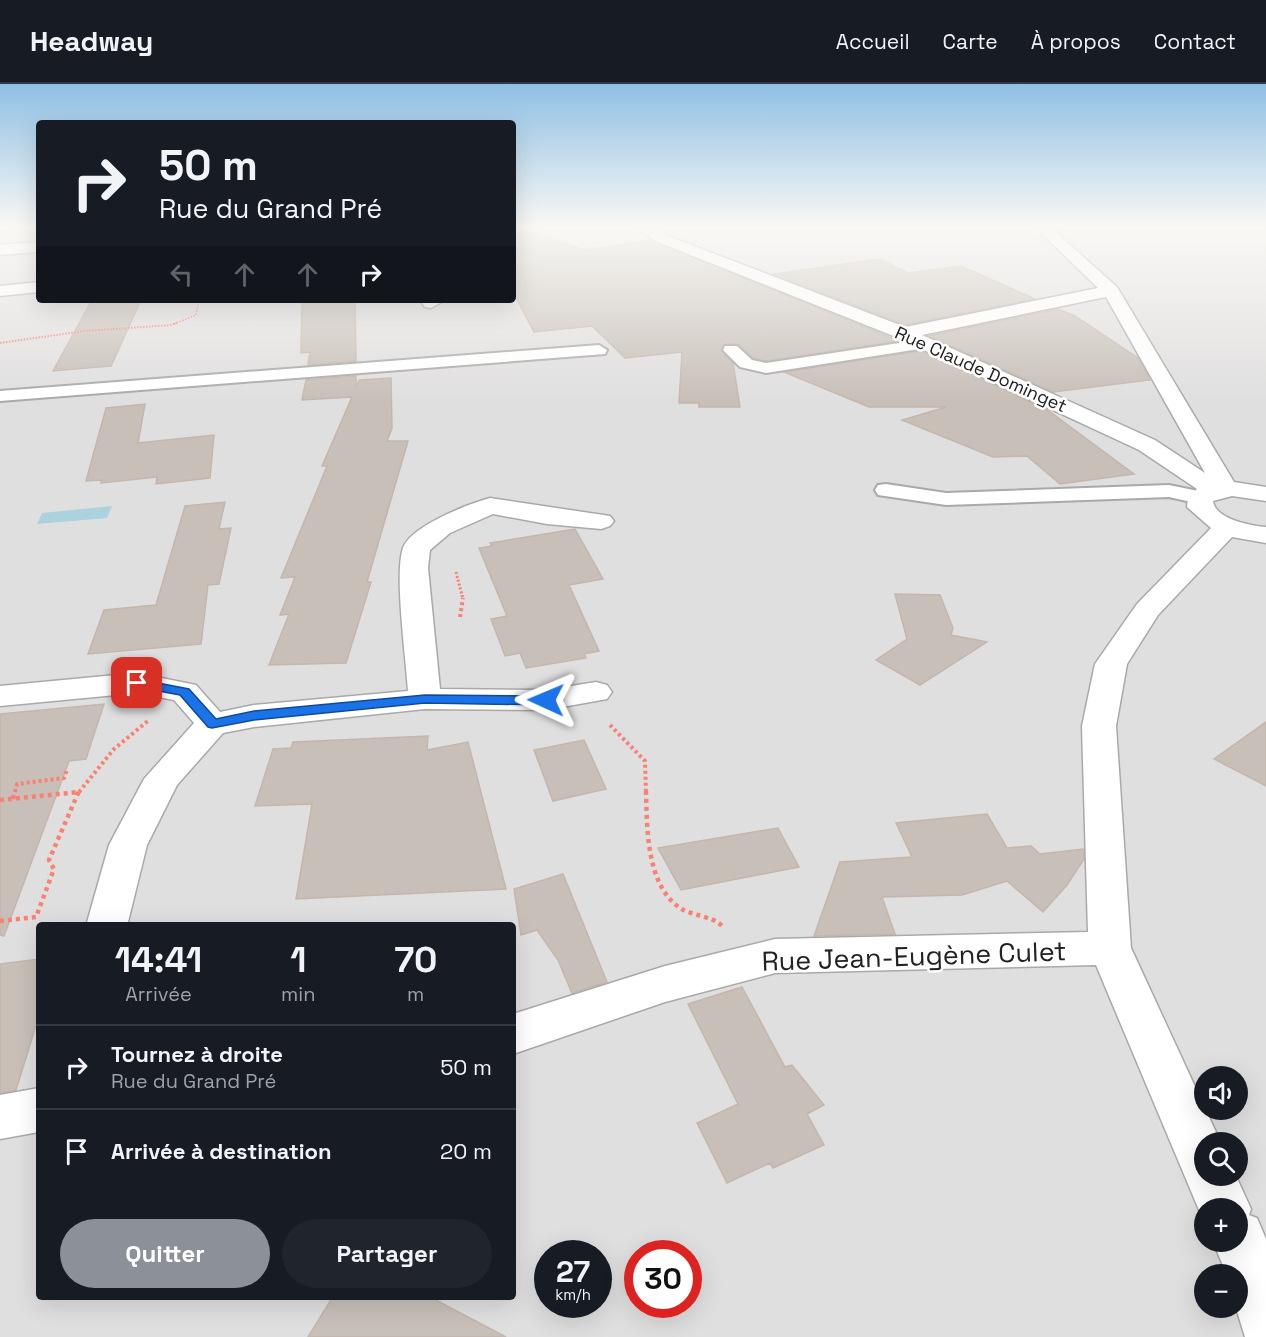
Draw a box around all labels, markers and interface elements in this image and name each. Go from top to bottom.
text: Headway [30,23,153,59]
text: Accueil [836,28,910,55]
text: Carte [943,28,998,55]
text: À propos [1031,28,1121,55]
text: Contact [1154,28,1236,55]
text: 50 m [159,139,258,192]
icon: right [60,144,138,222]
text: Rue du Grand Pré [159,191,382,226]
icon: left [165,258,198,291]
icon: ahead [228,258,261,291]
icon: ahead [291,258,324,291]
icon: right [354,258,387,291]
street label: Rue Claude Dominget [891,321,1071,417]
pin [111,657,162,708]
icon: arrive [120,666,153,699]
position arrow [514,668,578,732]
street label: Rue Jean-Eugène Culet [761,933,1067,979]
text: 14:41 [115,937,202,983]
text: 1 [290,937,306,983]
text: 70 [394,937,437,983]
text: Arrivée [125,981,192,1007]
text: min [281,981,315,1007]
text: m [407,981,424,1007]
text: Tournez à droite [111,1040,283,1068]
icon: right [60,1051,93,1084]
text: 50 m [440,1053,492,1081]
map controls [1194,1066,1248,1318]
button: sound [1194,1066,1248,1120]
text: Rue du Grand Pré [111,1068,276,1094]
button: search [1194,1132,1248,1186]
icon: arrive [60,1135,93,1168]
text: Arrivée à destination [111,1137,332,1165]
text: 20 m [440,1137,492,1165]
button: + [1194,1198,1248,1252]
button: Quitter [60,1219,270,1288]
button: Partager [282,1219,492,1288]
speed limit sign: 30 [624,1240,702,1318]
text: 27 [556,1252,590,1291]
button: − [1194,1264,1248,1318]
text: km/h [555,1285,591,1304]

